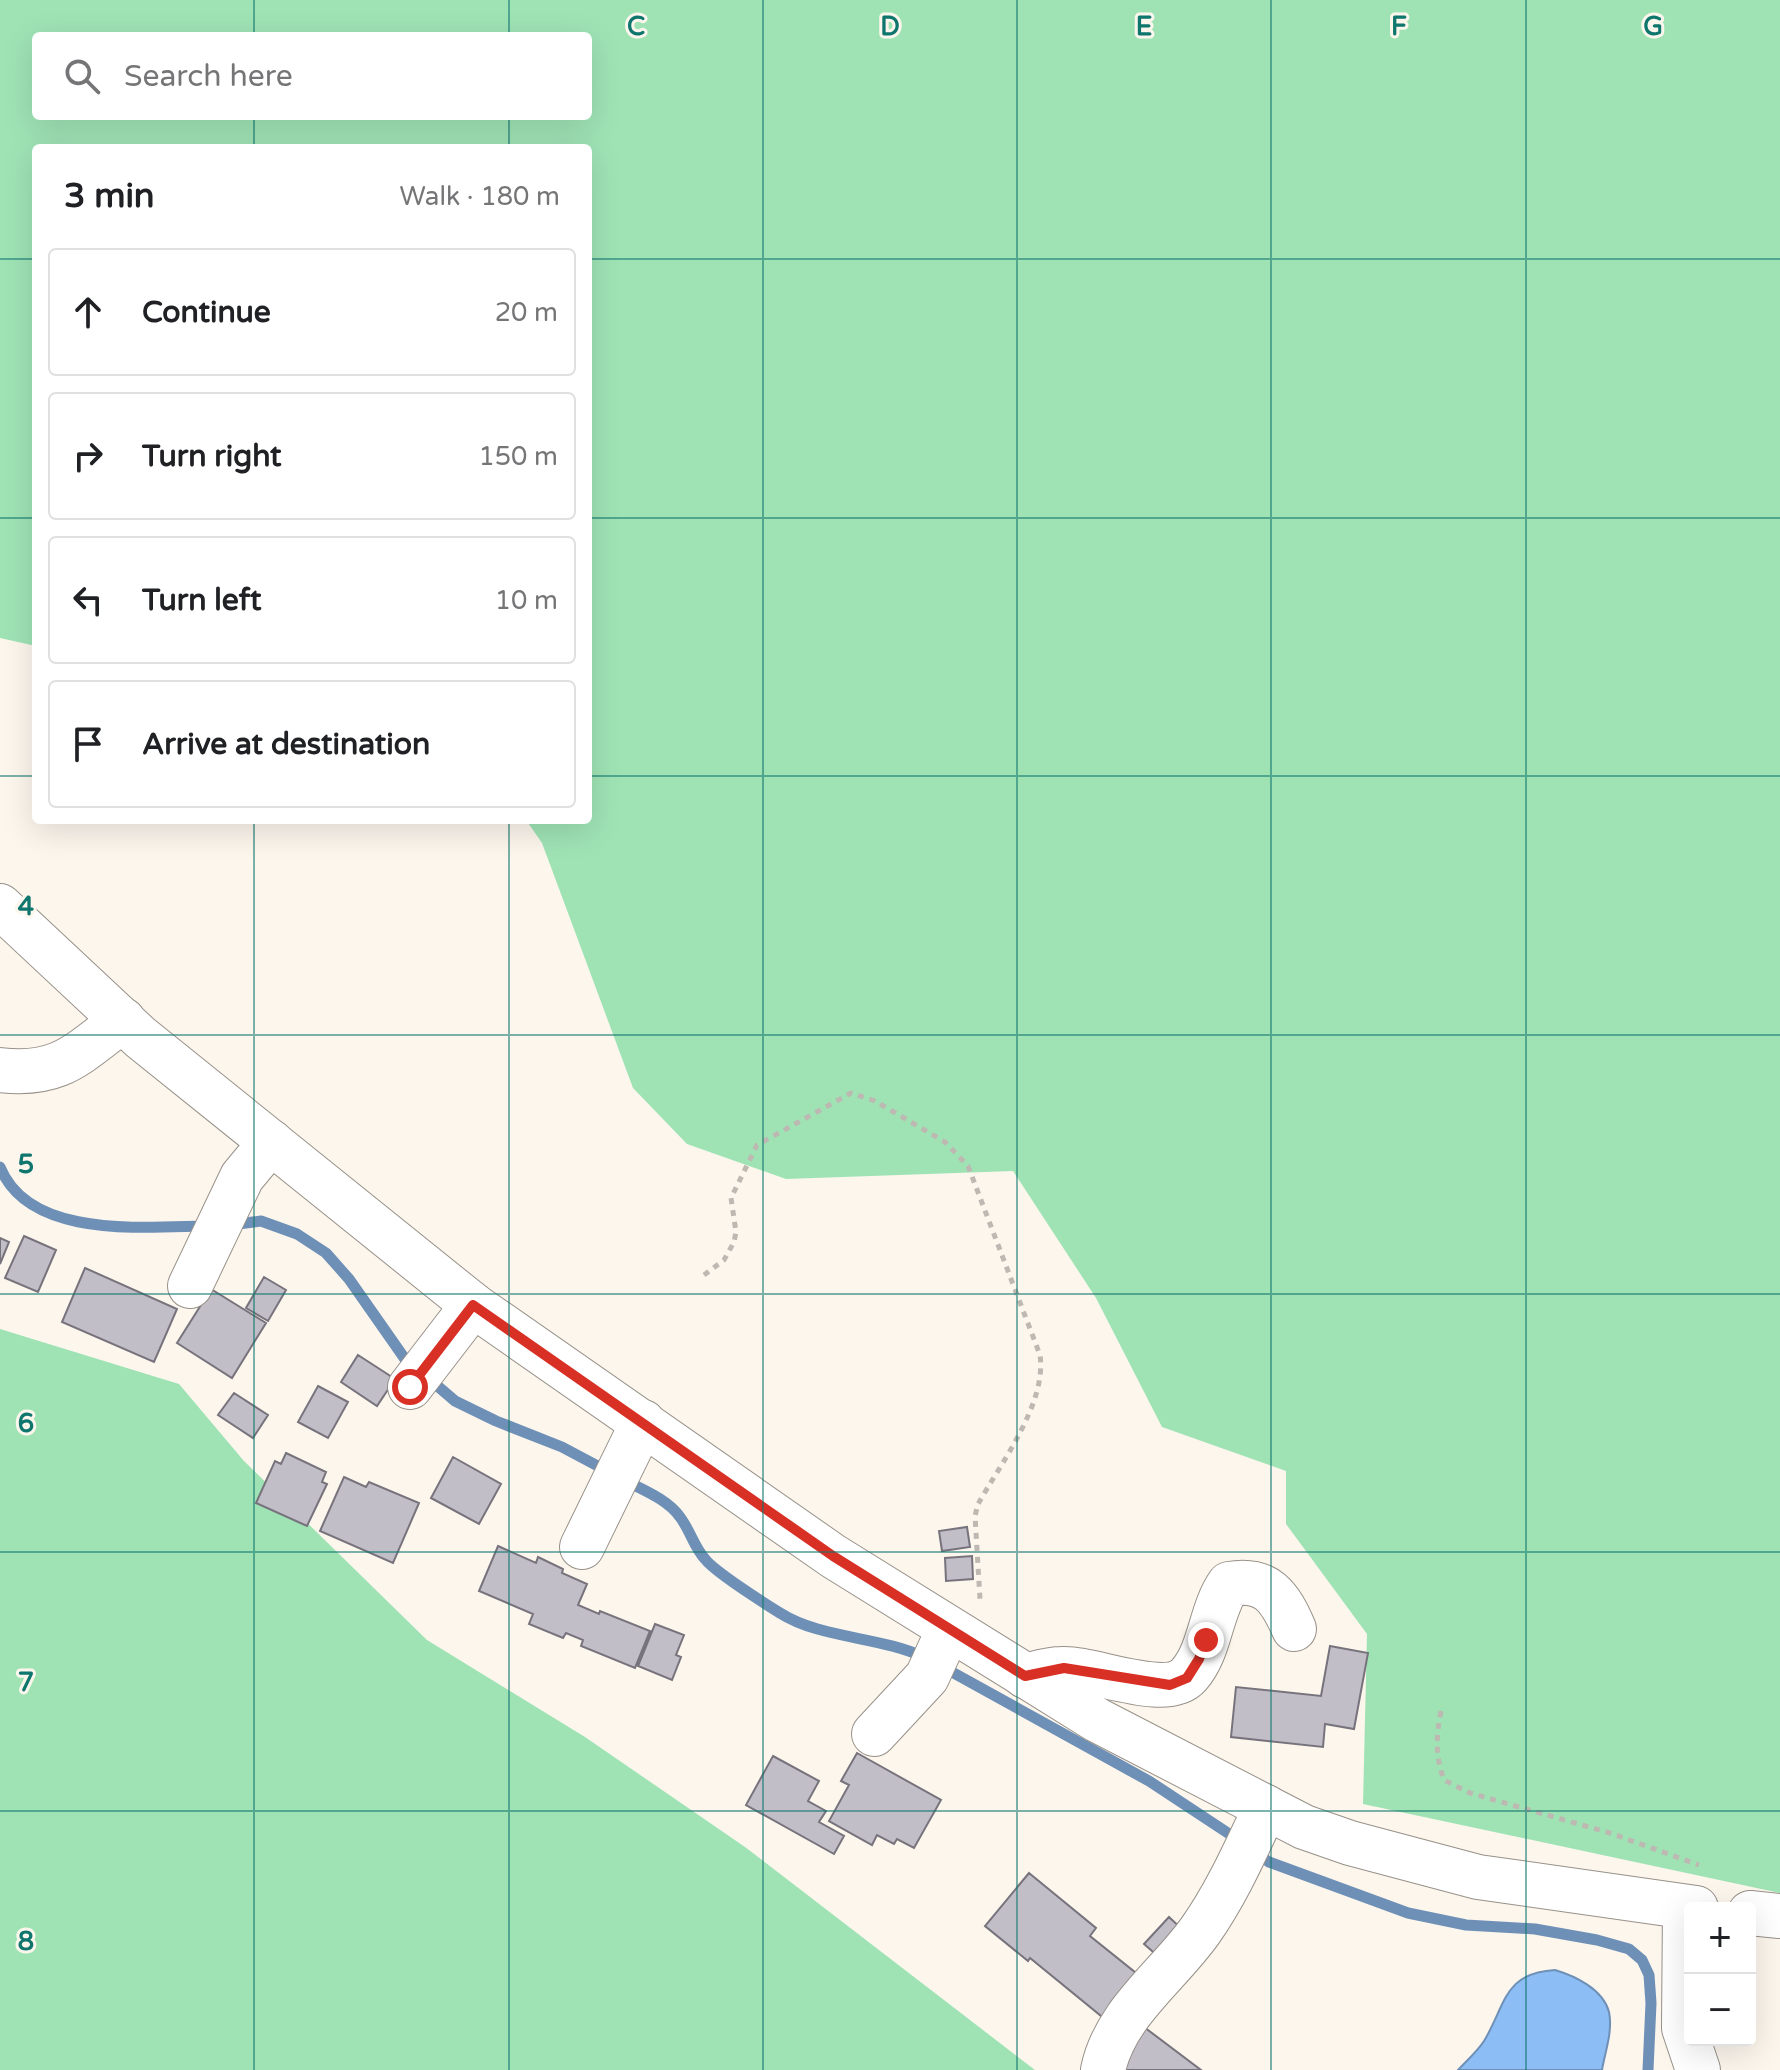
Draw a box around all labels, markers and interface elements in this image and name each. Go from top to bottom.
text: C [627,11,645,42]
text: D [880,11,900,42]
text: E [1136,11,1152,42]
text: F [1391,11,1407,42]
text: G [1643,11,1663,42]
search box [32,32,592,120]
icon: search [60,54,104,98]
text: Search here [124,58,293,95]
text: 3 min [64,176,155,217]
text: Walk · 180 m [400,181,560,212]
icon: ahead [66,290,110,334]
text: Continue [142,294,271,331]
text: 20 m [495,297,558,328]
icon: right [66,434,110,478]
text: Turn right [142,438,282,475]
text: 150 m [478,441,558,472]
icon: left [66,578,110,622]
text: Turn left [142,582,261,619]
text: 10 m [495,585,558,616]
icon: arrive [66,722,110,766]
text: Arrive at destination [142,726,430,763]
text: 4 [18,891,34,922]
text: 5 [18,1149,34,1180]
route start [392,1369,428,1405]
text: 6 [18,1408,34,1439]
route end [1188,1622,1224,1658]
text: 7 [18,1667,34,1698]
map controls [1684,1902,1756,2046]
button: + [1684,1902,1756,1974]
text: 8 [18,1926,34,1957]
button: − [1684,1974,1756,2046]

